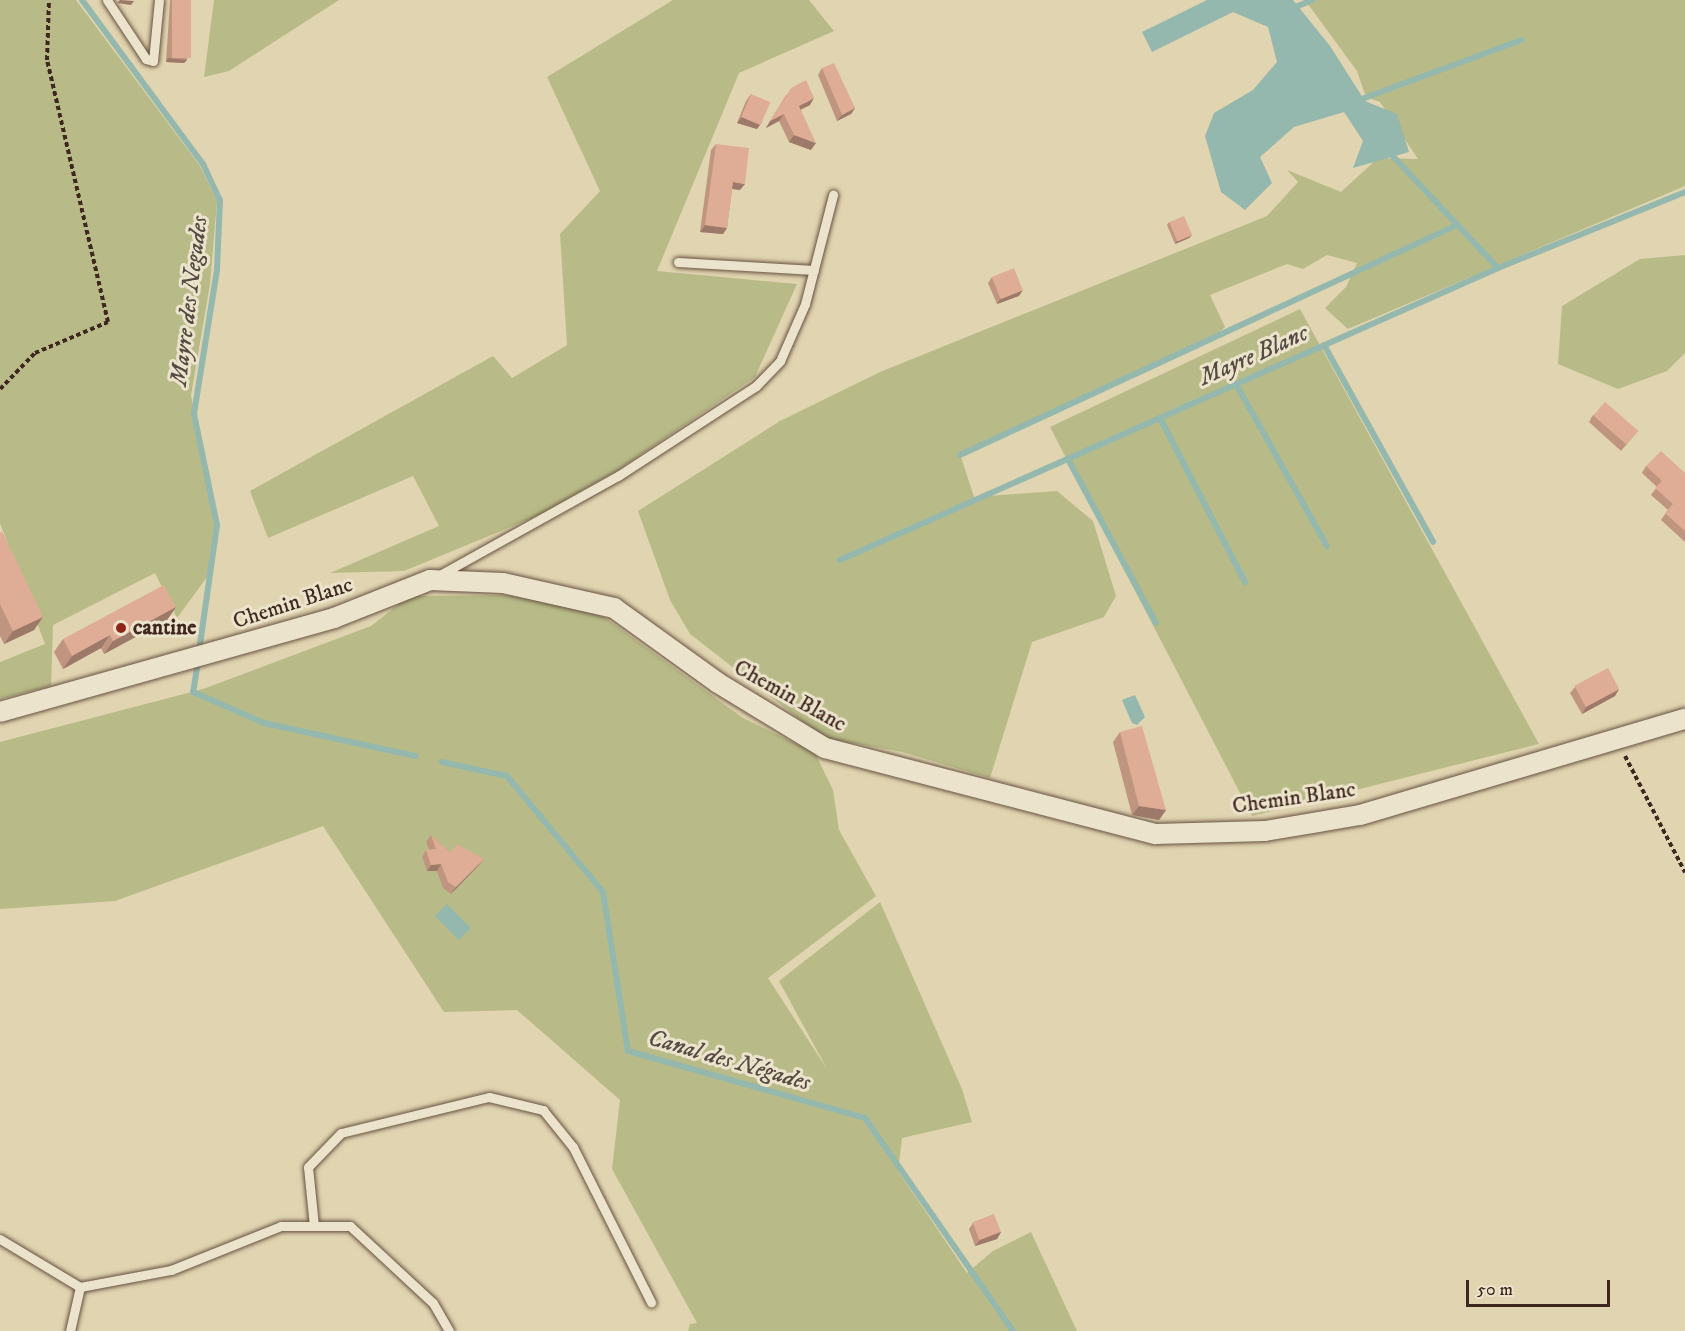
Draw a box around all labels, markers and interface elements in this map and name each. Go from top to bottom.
water label: Mayre des Negades [165,215,215,387]
water label: Mayre Blanc [1195,319,1313,393]
street label: Chemin Blanc [230,571,356,635]
place label: cantine [133,615,196,641]
marker: cantine [114,621,128,635]
street label: Chemin Blanc [729,654,851,738]
street label: Chemin Blanc [1231,776,1357,820]
water label: Canal des Négades [645,1024,813,1098]
scale bar [1469,1268,1613,1306]
text: 50 m [1477,1279,1513,1301]

